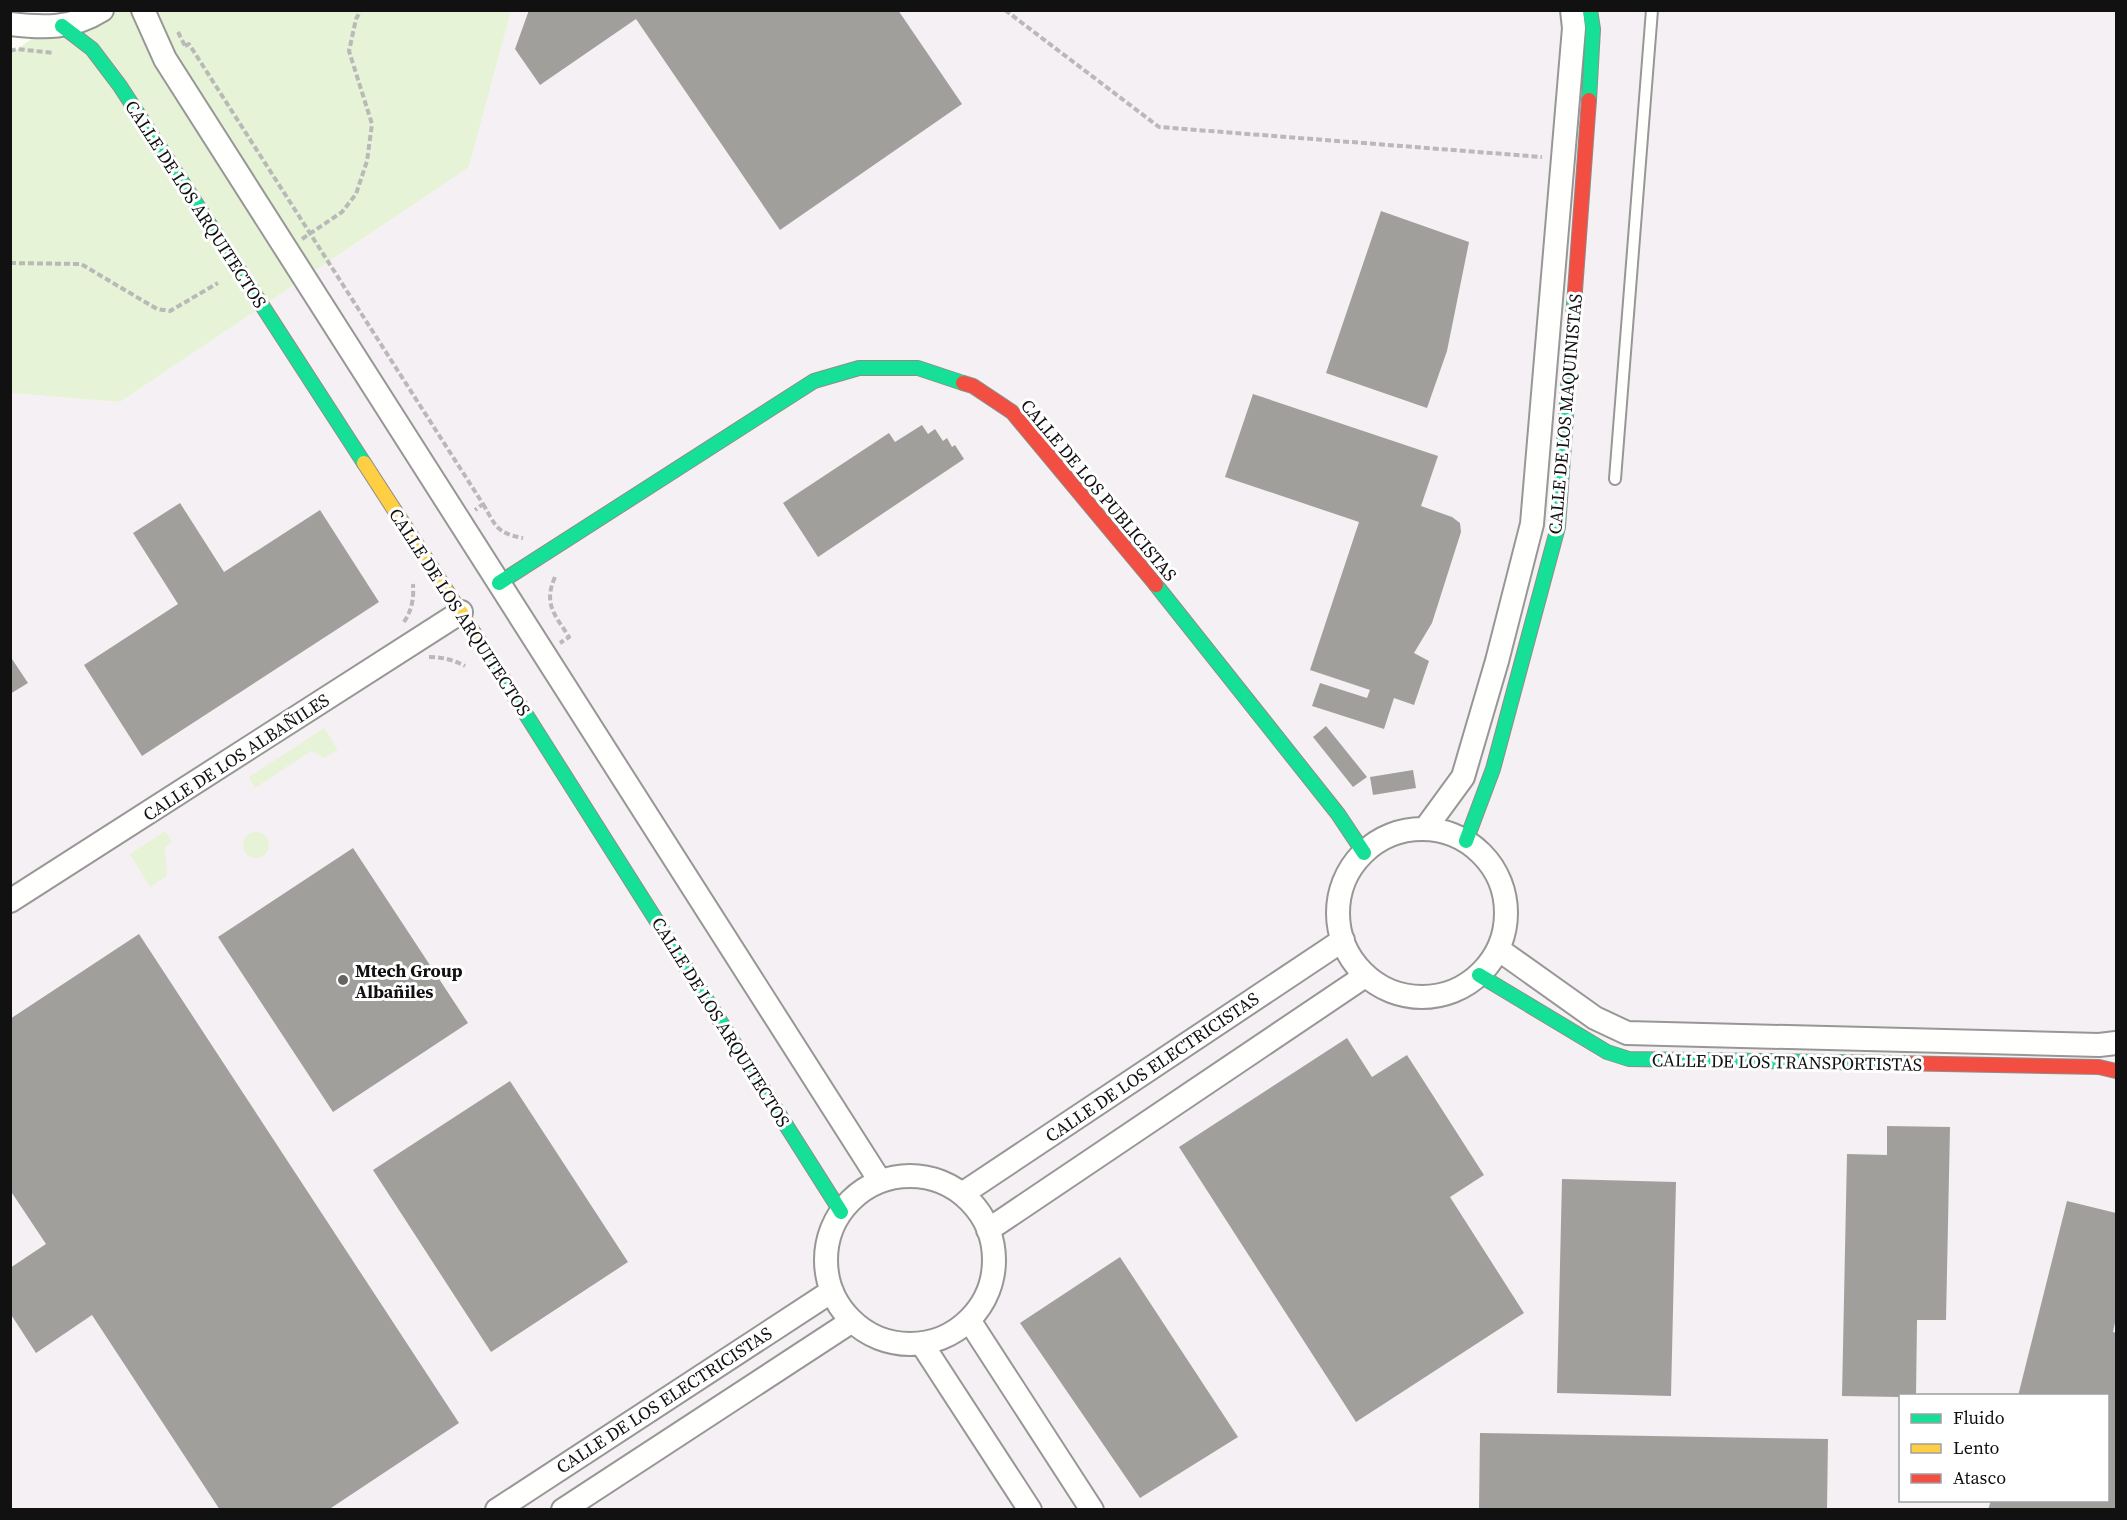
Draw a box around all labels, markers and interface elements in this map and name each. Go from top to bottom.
street label: CALLE DE LOS ARQUITECTOS [119,95,273,313]
street label: CALLE DE LOS MAQUINISTAS [1542,293,1588,535]
street label: CALLE DE LOS PUBLICISTAS [1015,393,1183,587]
street label: CALLE DE LOS ARQUITECTOS [383,503,537,721]
street label: CALLE DE LOS ALBAÑILES [138,687,334,827]
street label: CALLE DE LOS ARQUITECTOS [646,912,796,1132]
place label: Mtech Group Albañiles [355,958,462,1004]
marker: Mtech Group Albañiles [336,973,350,987]
street label: CALLE DE LOS ELECTRICISTAS [1040,986,1264,1148]
street label: CALLE DE LOS TRANSPORTISTAS [1652,1047,1922,1077]
street label: CALLE DE LOS ELECTRICISTAS [551,1321,777,1479]
legend [1899,1394,2109,1502]
text: Fluido [1953,1405,2005,1430]
text: Lento [1953,1435,2000,1460]
text: Atasco [1953,1465,2006,1490]

